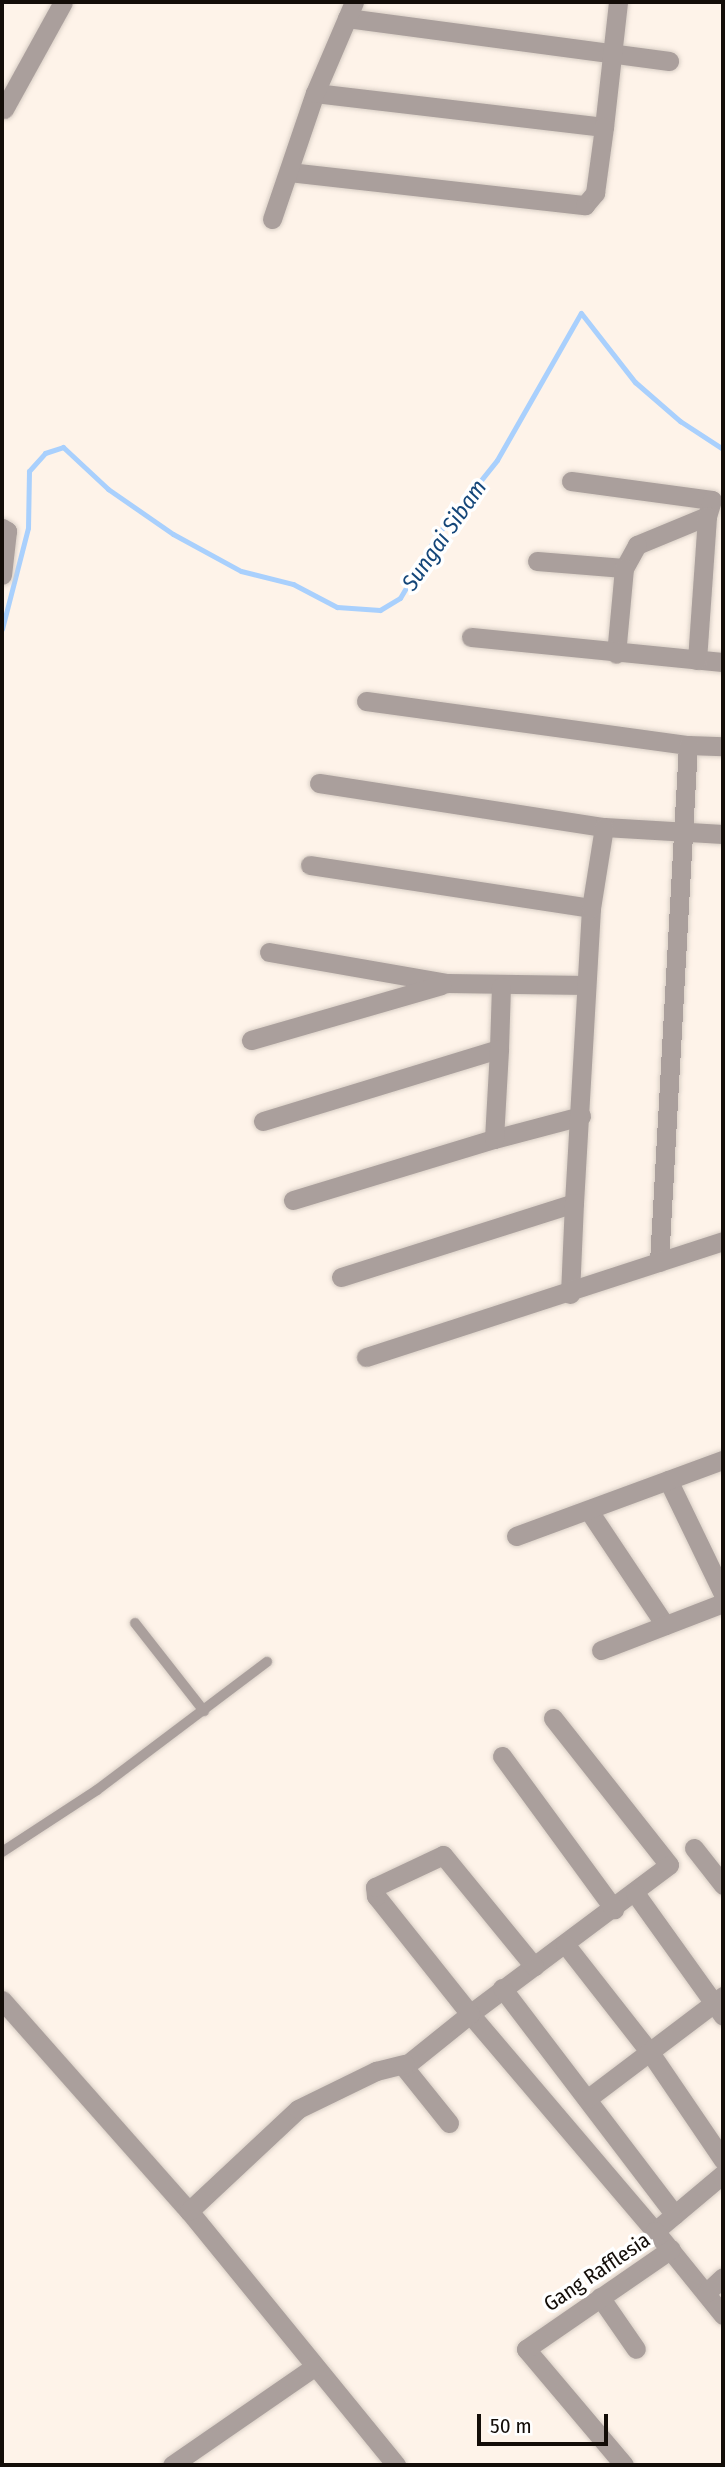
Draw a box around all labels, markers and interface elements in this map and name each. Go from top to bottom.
water label: Sungai Sibam [396,474,492,596]
street label: Gang Rafflesia [539,2227,655,2317]
scale bar [480,2400,611,2444]
text: 50 m [490,2413,532,2439]

